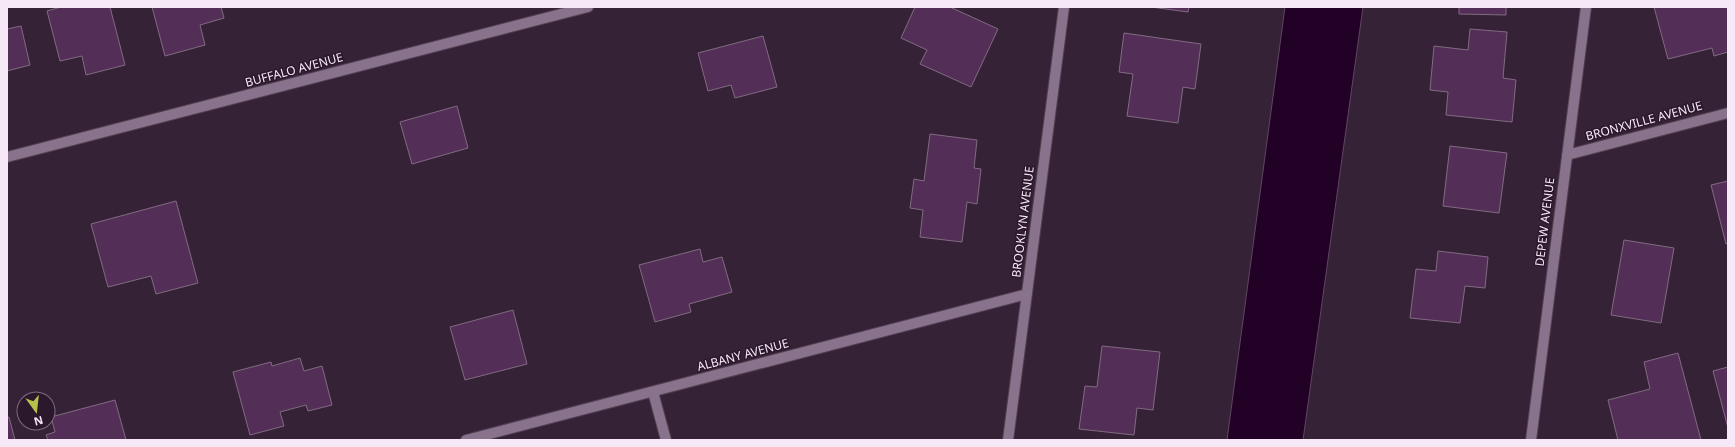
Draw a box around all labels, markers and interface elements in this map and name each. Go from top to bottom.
street label: BUFFALO AVENUE [243,48,345,91]
street label: BRONXVILLE AVENUE [1584,97,1704,144]
street label: BROOKLYN AVENUE [1007,165,1038,279]
street label: DEPEW AVENUE [1531,177,1558,267]
street label: ALBANY AVENUE [695,334,791,375]
north arrow [16,391,56,431]
text: N [32,413,45,430]

